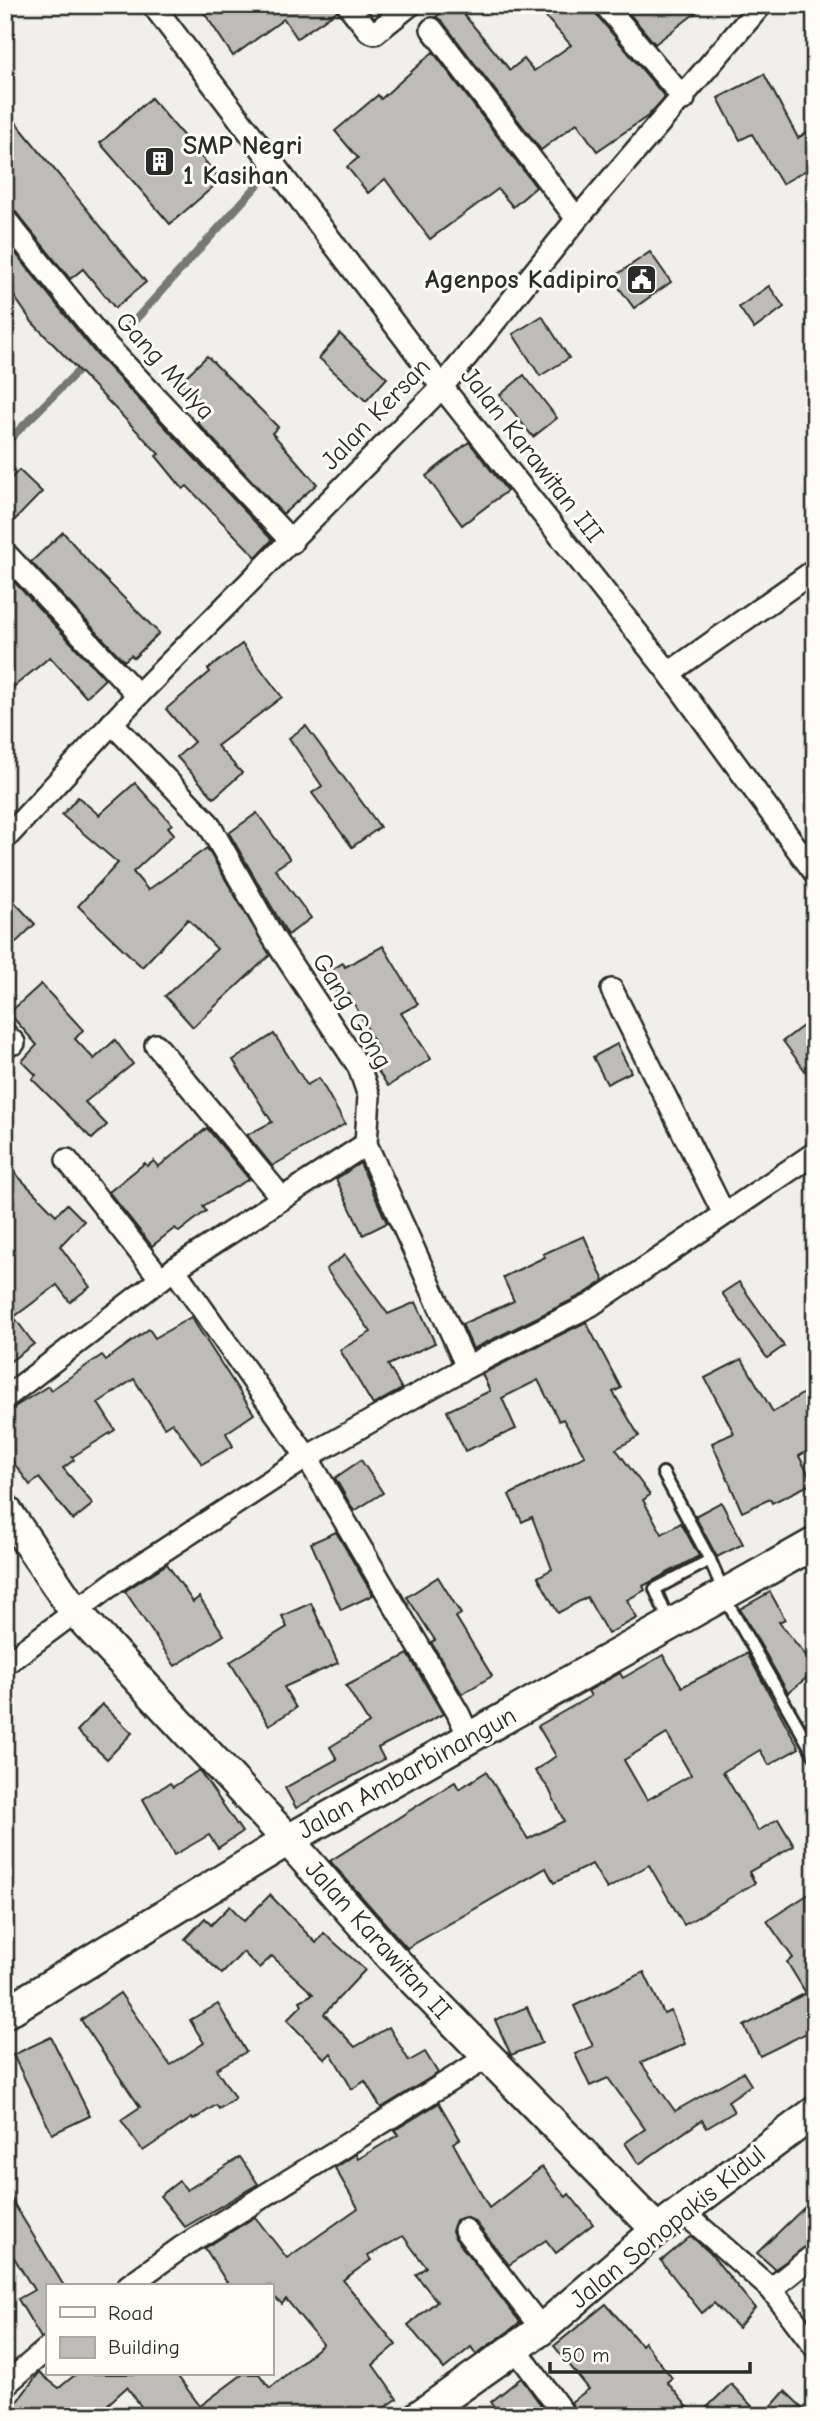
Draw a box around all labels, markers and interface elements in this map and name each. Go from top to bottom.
place label: SMP Negri 1 Kasihan [183,131,303,191]
building icon: SMP Negri 1 Kasihan [143,144,177,178]
public building icon: Agenpos Kadipiro [625,263,659,297]
place label: Agenpos Kadipiro [425,265,619,295]
street label: Gang Mulya [109,306,221,426]
street label: Jalan Kersan [315,352,437,476]
street label: Jalan Karawitan III [454,361,610,549]
street label: Gang Gong [306,948,398,1074]
street label: Jalan Ambarbinangun [293,1700,521,1846]
street label: Jalan Karawitan II [299,1854,457,2026]
street label: Jalan Sonopakis Kidul [564,2139,772,2315]
legend [46,2284,273,2376]
text: Road [108,2301,153,2325]
scale bar [550,2330,750,2374]
text: Building [108,2335,180,2359]
text: 50 m [561,2343,610,2367]

